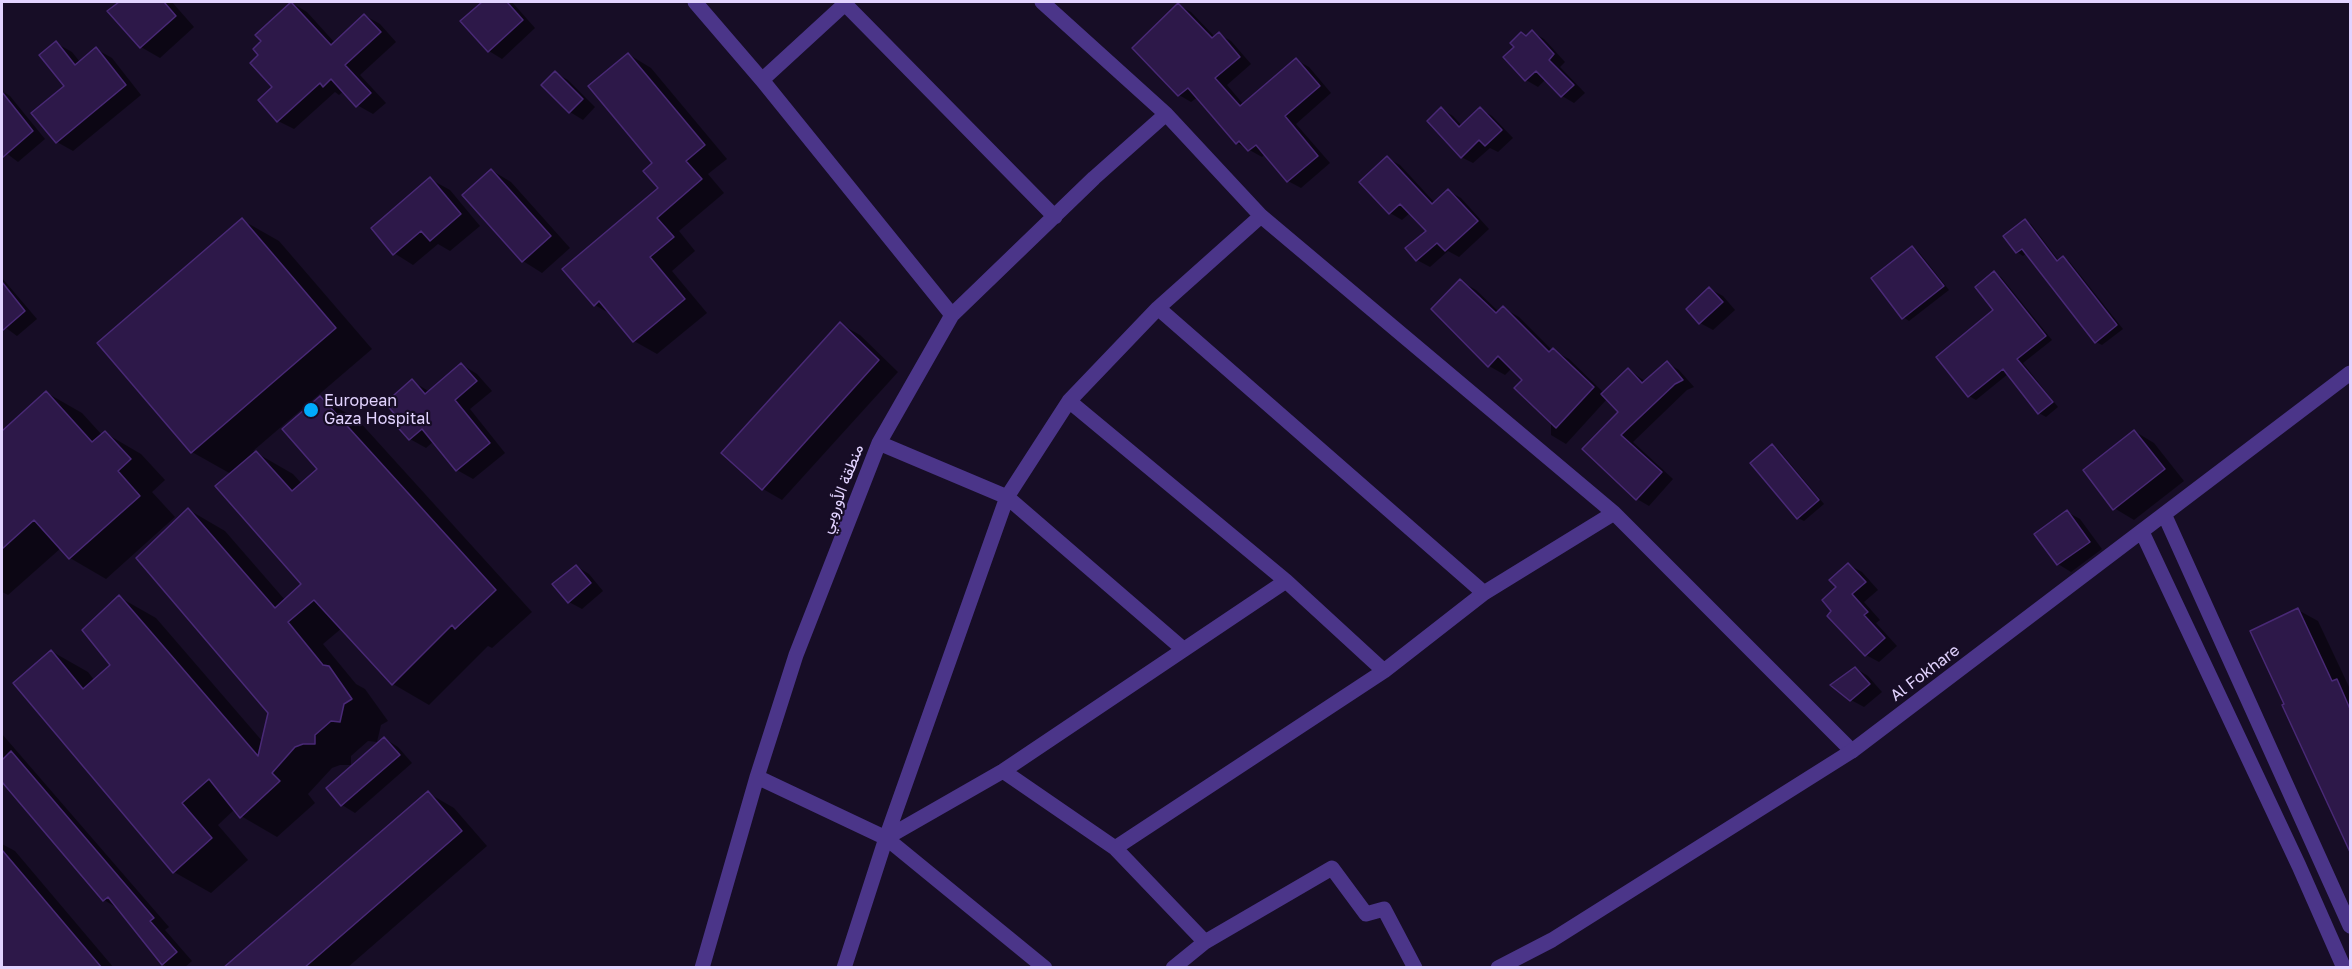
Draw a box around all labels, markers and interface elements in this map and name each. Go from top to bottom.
place label: European Gaza Hospital [324,391,430,429]
marker: European Gaza Hospital [302,401,320,419]
street label: منطقة الأوروبي [816,442,868,536]
street label: Al Fokhare [1887,641,1963,705]

